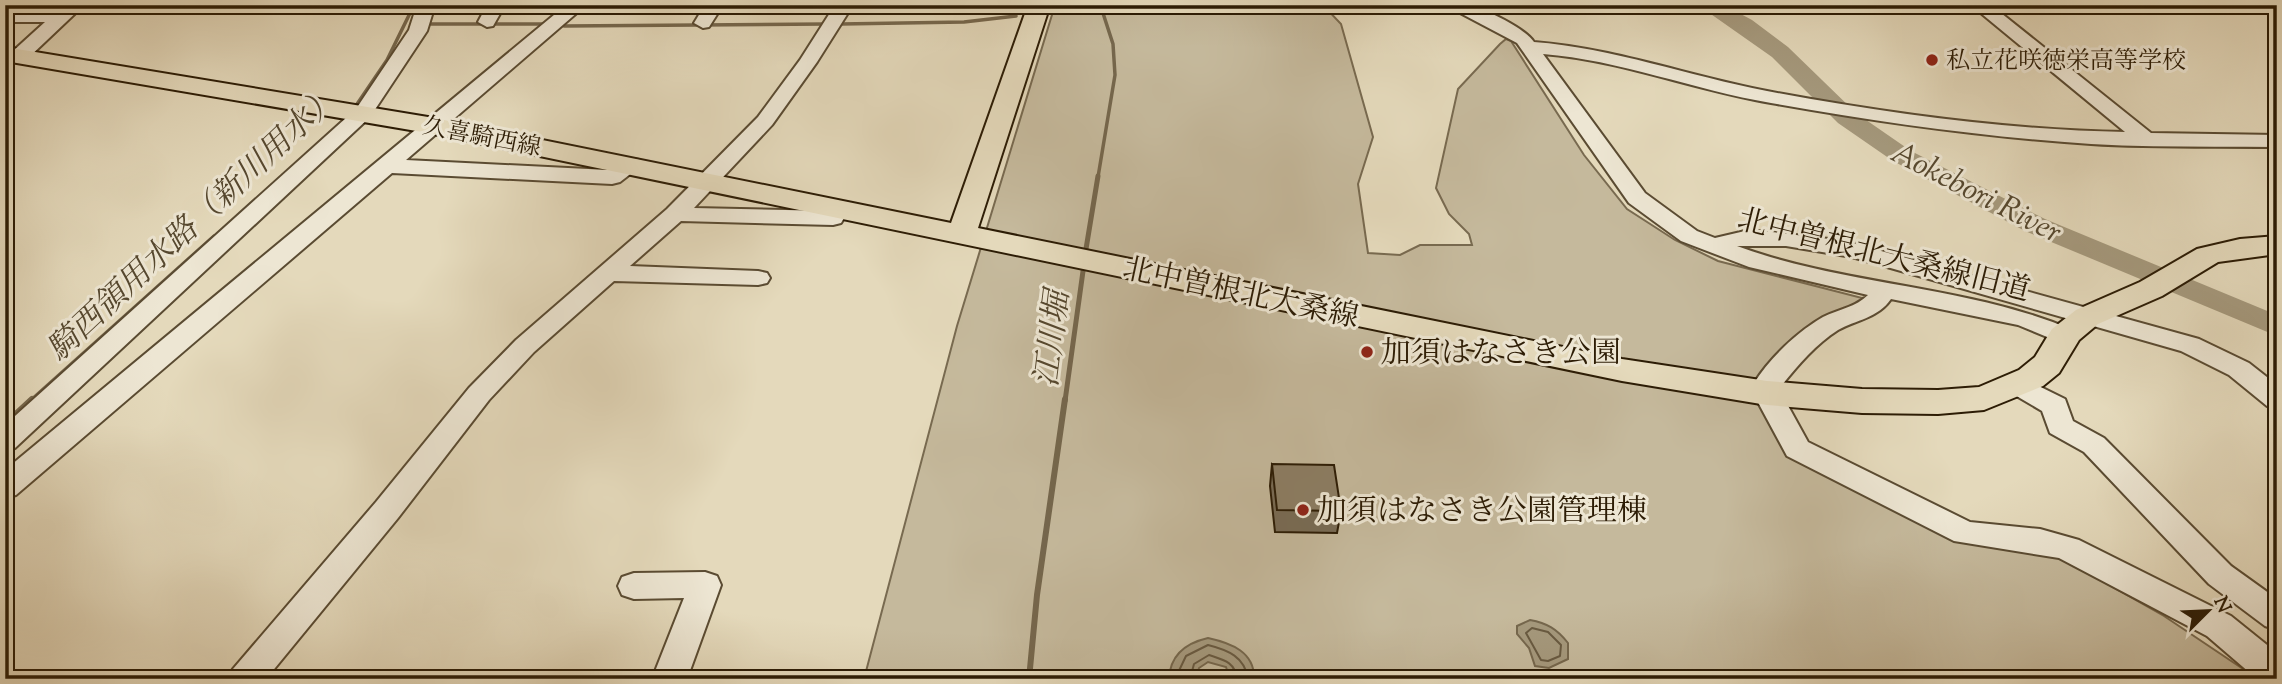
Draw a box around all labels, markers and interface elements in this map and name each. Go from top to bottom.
place label: 私立花咲徳栄高等学校 [1946,45,2186,79]
marker: 私立花咲徳栄高等学校 [1924,52,1940,68]
water label: 騎西領用水路（新川用水） [38,77,350,373]
street label: 久喜騎西線 [419,110,544,166]
water label: Aokebori River [1882,131,2069,256]
street label: 北中曽根北大桑線旧道 [1733,199,2034,314]
street label: 北中曽根北大桑線 [1119,248,1362,340]
water label: 江川堀 [1025,284,1083,390]
place label: 加須はなさき公園 [1381,333,1621,376]
marker: 加須はなさき公園 [1359,344,1375,360]
place label: 加須はなさき公園管理棟 [1317,491,1647,534]
marker: 加須はなさき公園管理棟 [1295,502,1311,518]
north arrow [2174,576,2244,646]
text: N [2206,593,2237,618]

